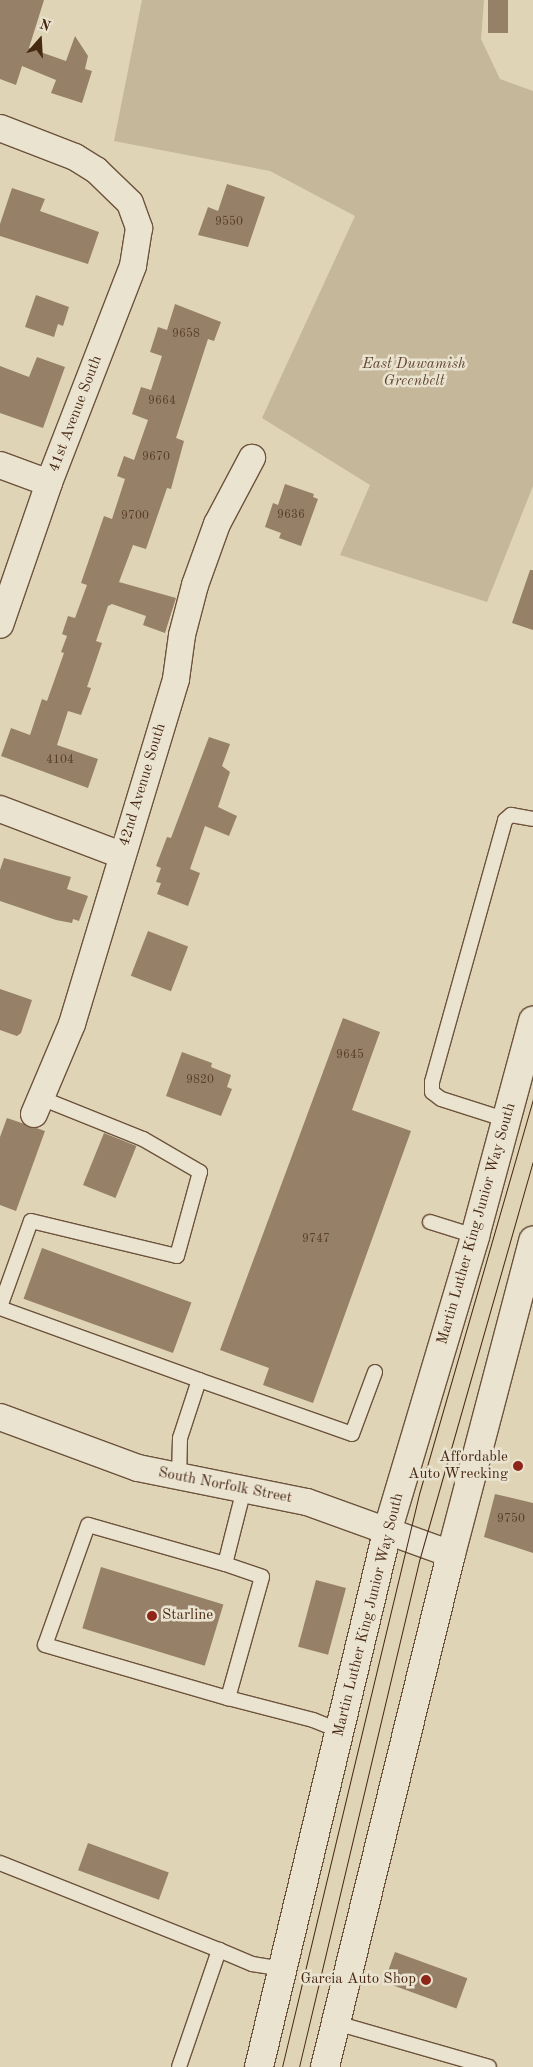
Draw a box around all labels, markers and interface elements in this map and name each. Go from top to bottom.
north arrow [15,15,65,65]
text: N [38,17,52,34]
house number: 9550 [215,216,243,230]
house number: 9658 [172,328,200,342]
street label: 41st Avenue South [45,353,107,475]
park label: East Duwamish Greenbelt [362,355,466,390]
house number: 9664 [148,395,176,409]
house number: 9670 [142,451,170,465]
house number: 9636 [277,509,305,523]
house number: 9700 [121,510,149,524]
street label: 42nd Avenue South [116,721,170,849]
house number: 4104 [46,754,74,768]
house number: 9645 [336,1049,364,1063]
house number: 9820 [186,1074,214,1088]
street label: Martin Luther King Junior Way South [434,1101,520,1347]
house number: 9747 [302,1233,330,1247]
place label: Affordable Auto Wrecking [408,1448,508,1483]
marker: Affordable Auto Wrecking [512,1460,524,1472]
street label: South Norfolk Street [157,1464,293,1508]
street label: Martin Luther King Junior Way South [330,1491,408,1739]
house number: 9750 [497,1513,525,1527]
place label: Starline [162,1607,213,1625]
marker: Starline [146,1610,158,1622]
place label: Garcia Auto Shop [300,1971,416,1989]
marker: Garcia Auto Shop [420,1974,432,1986]

